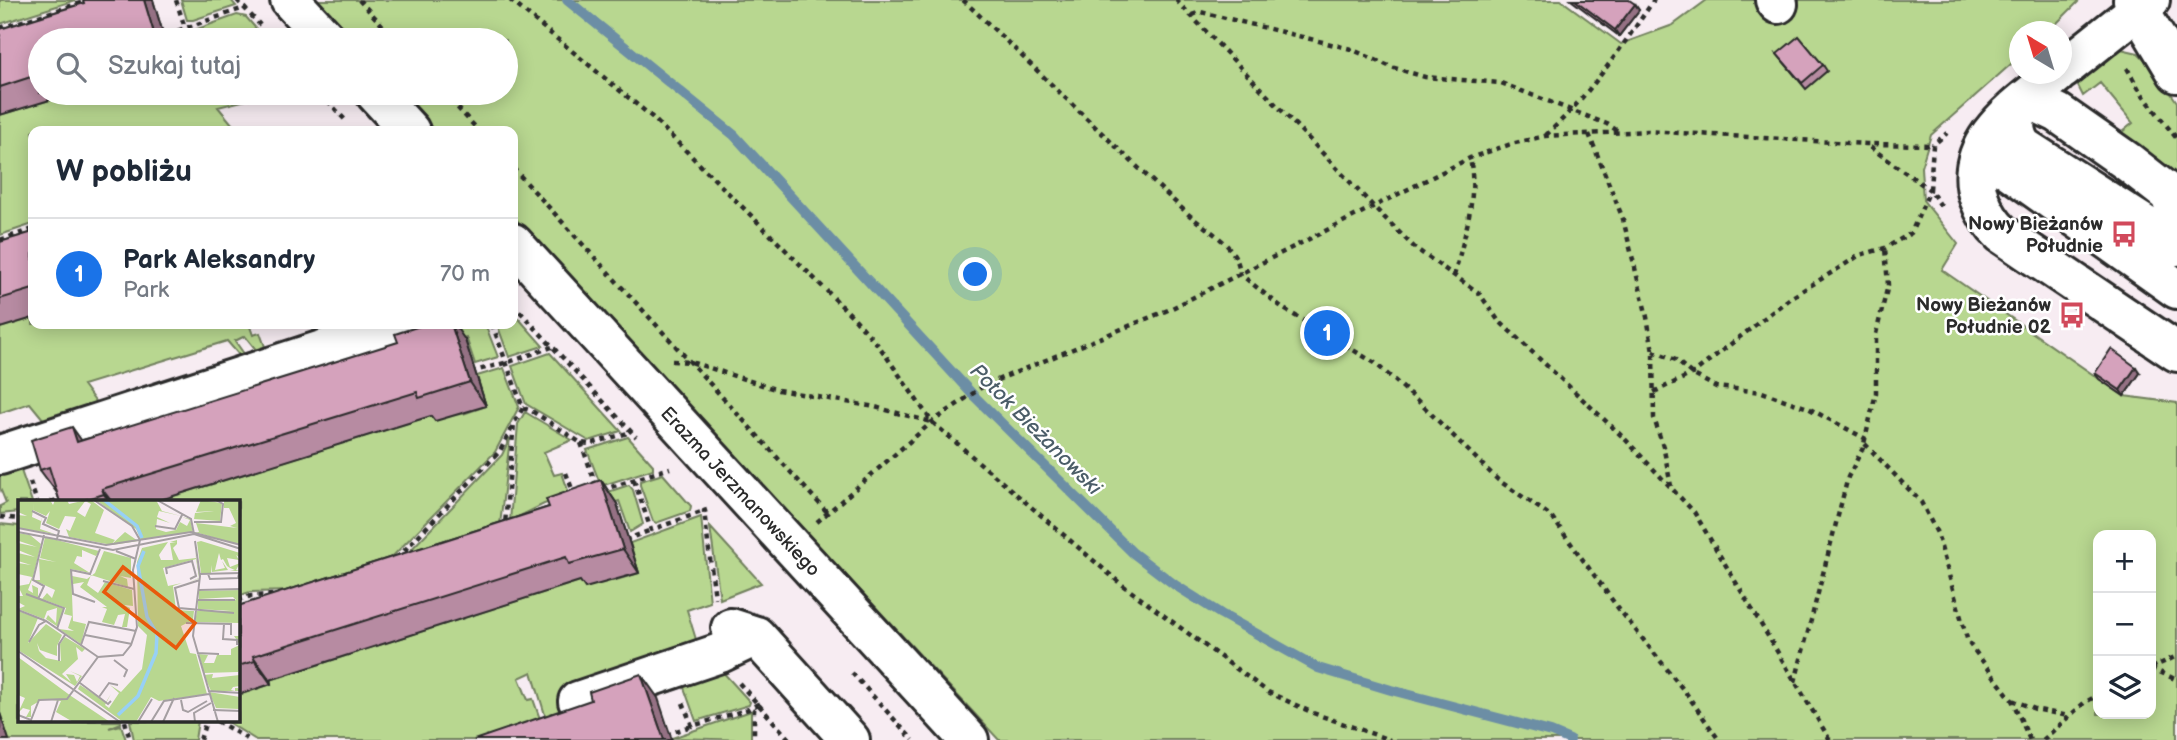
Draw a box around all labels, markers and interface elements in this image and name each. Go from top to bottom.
north arrow [2009,21,2072,84]
search box [28,28,518,105]
icon: search [52,48,90,86]
text: Szukaj tutaj [108,51,241,82]
text: W pobliżu [56,154,192,190]
place label: Nowy Bieżanów Południe [1968,213,2104,258]
bus stop icon: Nowy Bieżanów Południe [2109,219,2139,249]
text: Park Aleksandry [123,245,315,276]
your location [958,257,992,291]
text: 1 [74,260,84,288]
text: 70 m [440,260,490,288]
text: Park [123,276,169,304]
place label: Nowy Bieżanów Południe 02 [1916,294,2052,339]
bus stop icon: Nowy Bieżanów Południe 02 [2057,300,2087,330]
pin: 1 [1304,307,1350,359]
water label: Potok Bieżanowski [965,359,1107,501]
street label: Erazma Jerzmanowskiego [655,403,824,582]
inset map [18,500,240,722]
map controls [2093,530,2156,719]
button: + [2093,530,2156,593]
button: − [2093,593,2156,656]
button: layers [2093,656,2156,719]

